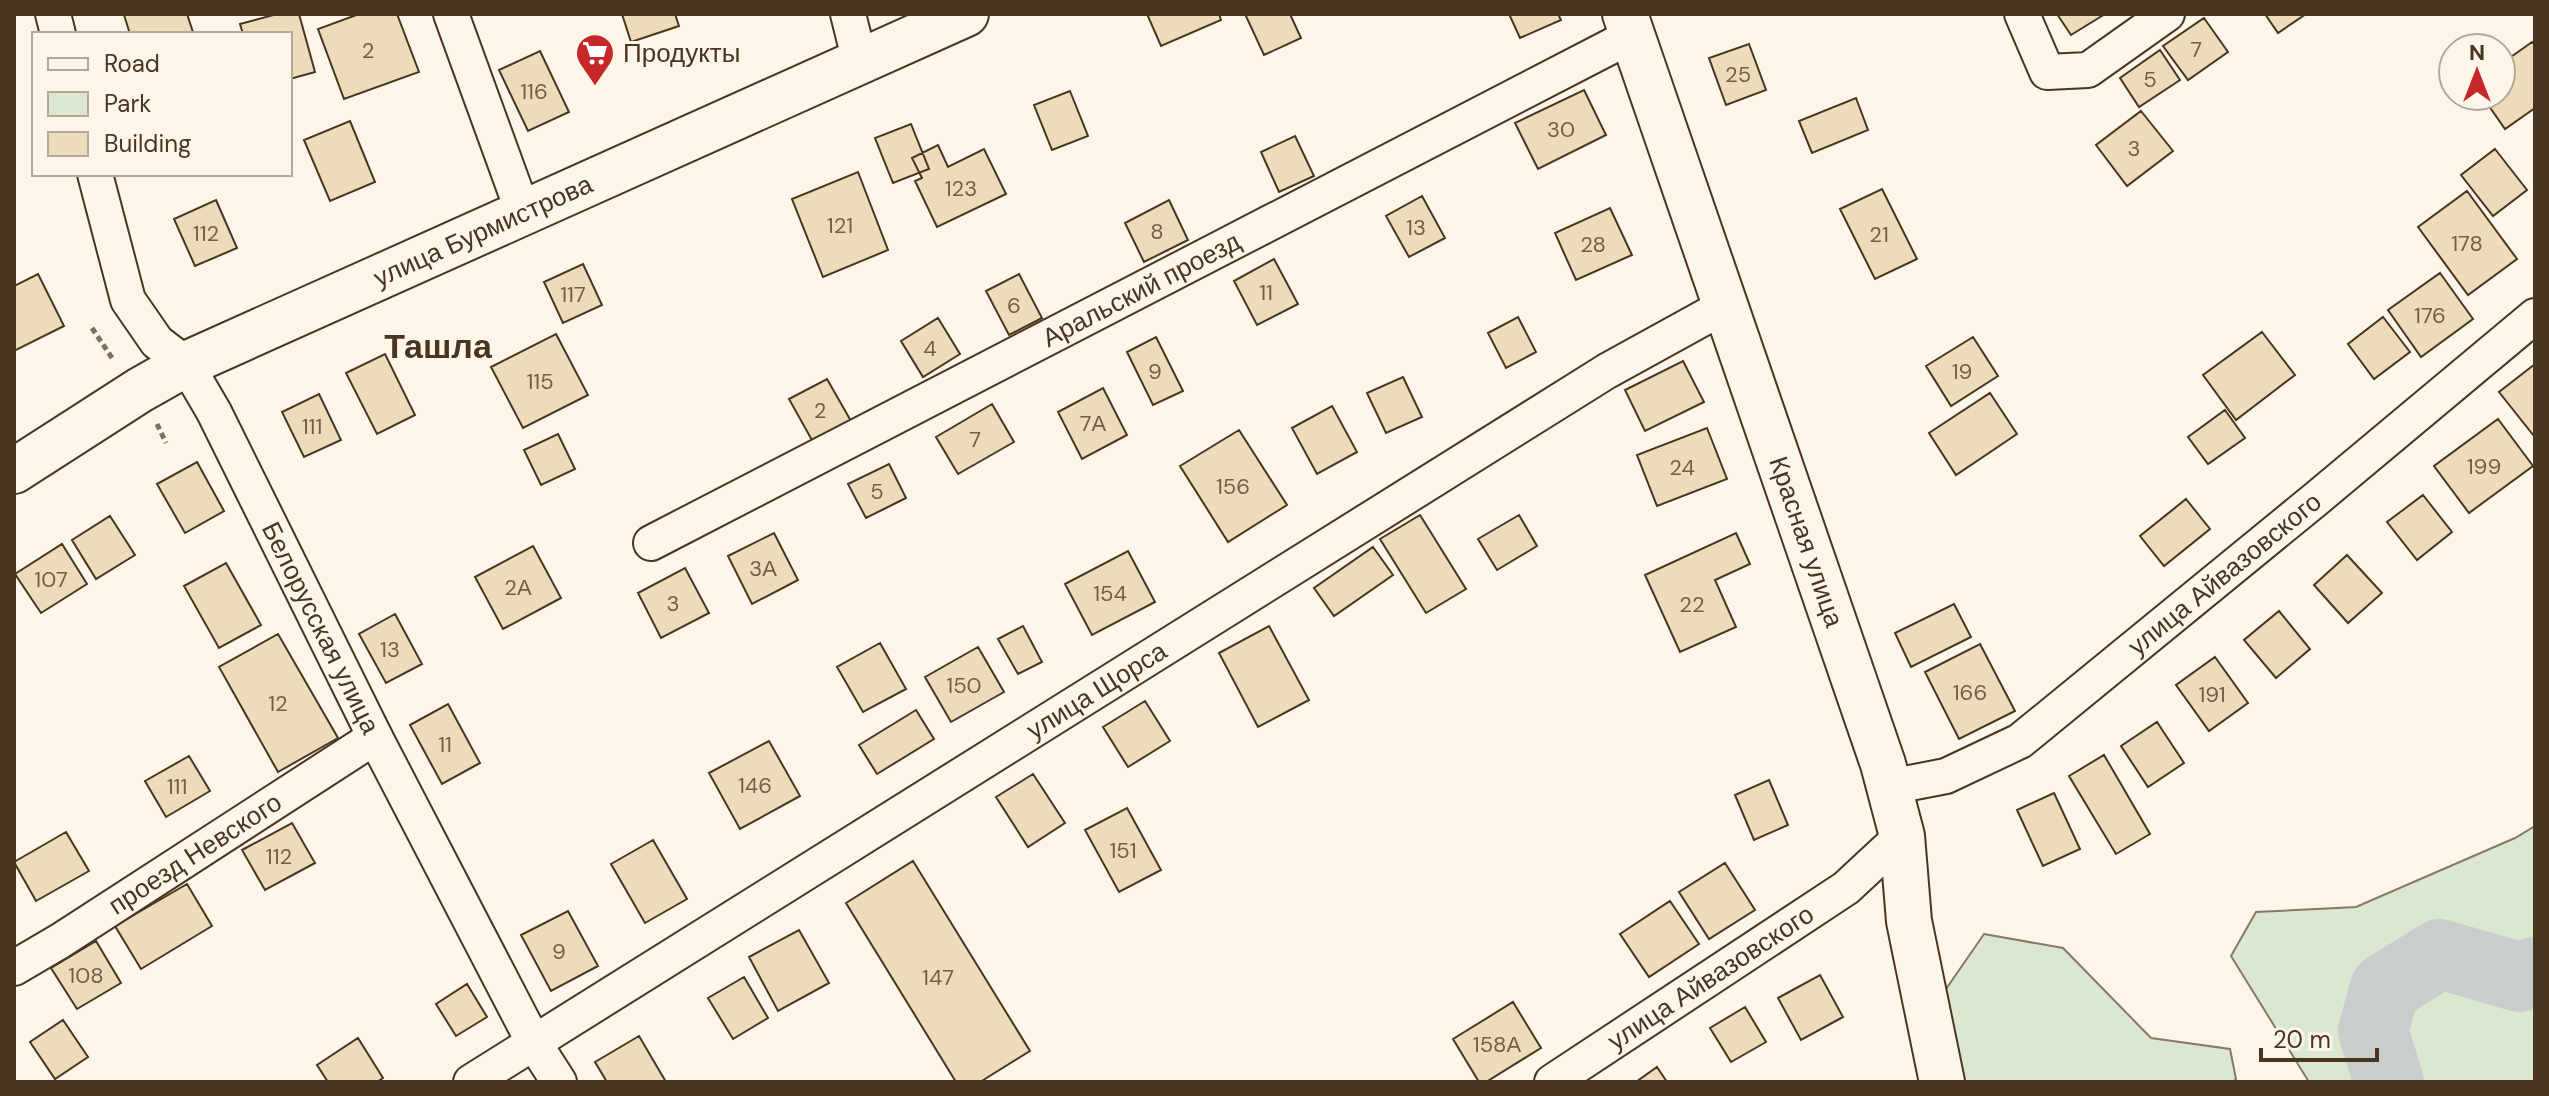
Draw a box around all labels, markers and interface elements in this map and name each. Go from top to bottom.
legend [32,32,292,176]
supermarket icon: Продукты [574,32,616,87]
north arrow [2437,32,2517,112]
house number: 7 [2190,35,2202,64]
house number: 2 [362,36,374,65]
place label: Продукты [623,36,740,70]
text: N [2469,38,2485,67]
text: Road [104,48,160,79]
house number: 25 [1725,60,1751,89]
house number: 5 [2143,65,2157,94]
house number: 116 [520,77,548,106]
text: Park [104,88,151,119]
house number: 30 [1547,115,1575,144]
text: Building [104,128,191,159]
house number: 3 [2127,134,2141,163]
street label: улица Бурмистрова [368,167,598,295]
house number: 123 [945,174,977,203]
house number: 121 [827,211,853,240]
house number: 13 [1406,213,1426,242]
house number: 8 [1150,217,1164,246]
house number: 112 [193,219,219,248]
house number: 21 [1869,220,1889,249]
street label: Аральский проезд [1036,224,1246,355]
house number: 178 [2451,229,2483,258]
house number: 28 [1580,230,1606,259]
house number: 11 [1259,278,1273,307]
house number: 117 [560,280,586,309]
house number: 6 [1007,291,1021,320]
house number: 176 [2414,301,2446,330]
district label: Ташла [384,324,493,369]
house number: 4 [923,334,937,363]
house number: 9 [1148,357,1162,386]
house number: 19 [1952,357,1972,386]
house number: 115 [526,367,554,396]
house number: 2 [814,396,826,425]
house number: 7А [1080,409,1107,438]
house number: 111 [302,412,322,441]
house number: 7 [969,425,981,454]
street label: Красная улица [1761,452,1852,632]
house number: 199 [2467,452,2501,481]
house number: 24 [1669,453,1695,482]
house number: 156 [1216,472,1250,501]
house number: 5 [870,477,884,506]
street label: улица Айвазовского [2121,485,2328,663]
street label: Белорусская улица [254,516,388,740]
house number: 3А [749,554,777,583]
house number: 107 [34,565,68,594]
house number: 2А [504,573,532,602]
house number: 154 [1093,579,1127,608]
house number: 3 [666,589,680,618]
house number: 22 [1679,590,1705,619]
street label: улица Щорса [1020,634,1174,747]
house number: 13 [380,635,400,664]
house number: 150 [946,671,982,700]
house number: 166 [1953,678,1987,707]
house number: 191 [2198,680,2226,709]
house number: 12 [268,689,288,718]
house number: 11 [438,730,452,759]
house number: 146 [738,771,772,800]
house number: 111 [167,772,187,801]
street label: проезд Невского [102,785,288,922]
house number: 151 [1109,836,1137,865]
house number: 112 [266,842,292,871]
street label: улица Айвазовского [1601,897,1820,1058]
house number: 9 [552,937,566,966]
house number: 108 [68,961,104,990]
house number: 147 [922,963,954,992]
scale bar [2261,1012,2377,1062]
text: 20 m [2273,1024,2331,1055]
house number: 158А [1473,1030,1521,1059]

